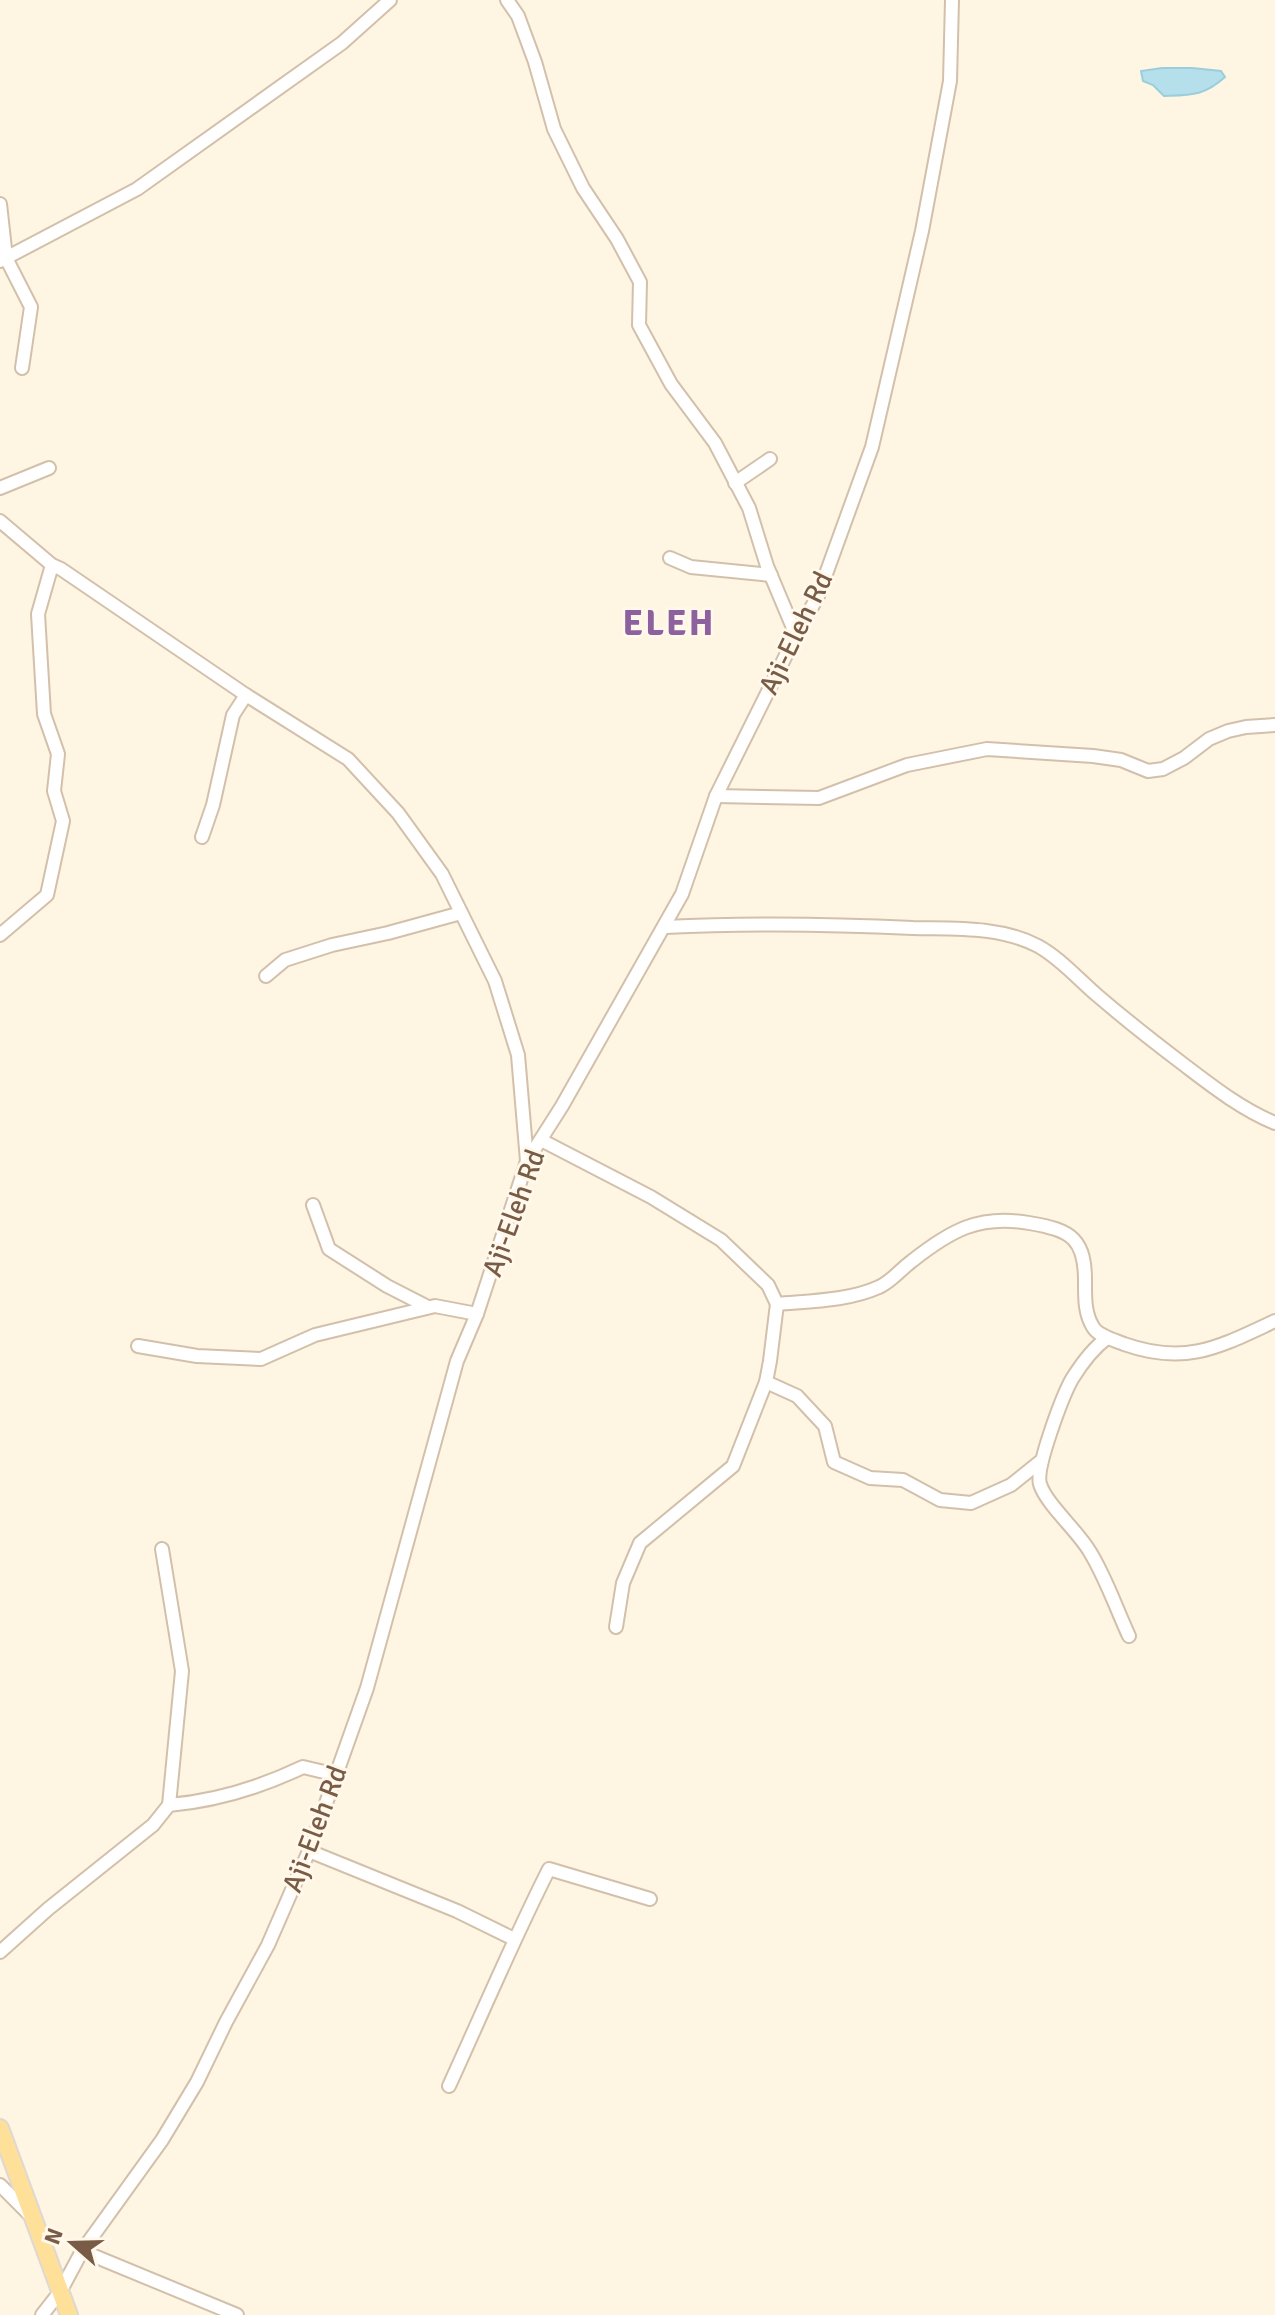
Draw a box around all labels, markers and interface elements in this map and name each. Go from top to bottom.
street label: Aji-Eleh Rd [752,566,840,700]
district label: ELEH [623,601,715,646]
street label: Aji-Eleh Rd [475,1145,553,1281]
street label: Aji-Eleh Rd [275,1761,355,1897]
north arrow [32,2203,112,2283]
text: N [38,2225,69,2248]

